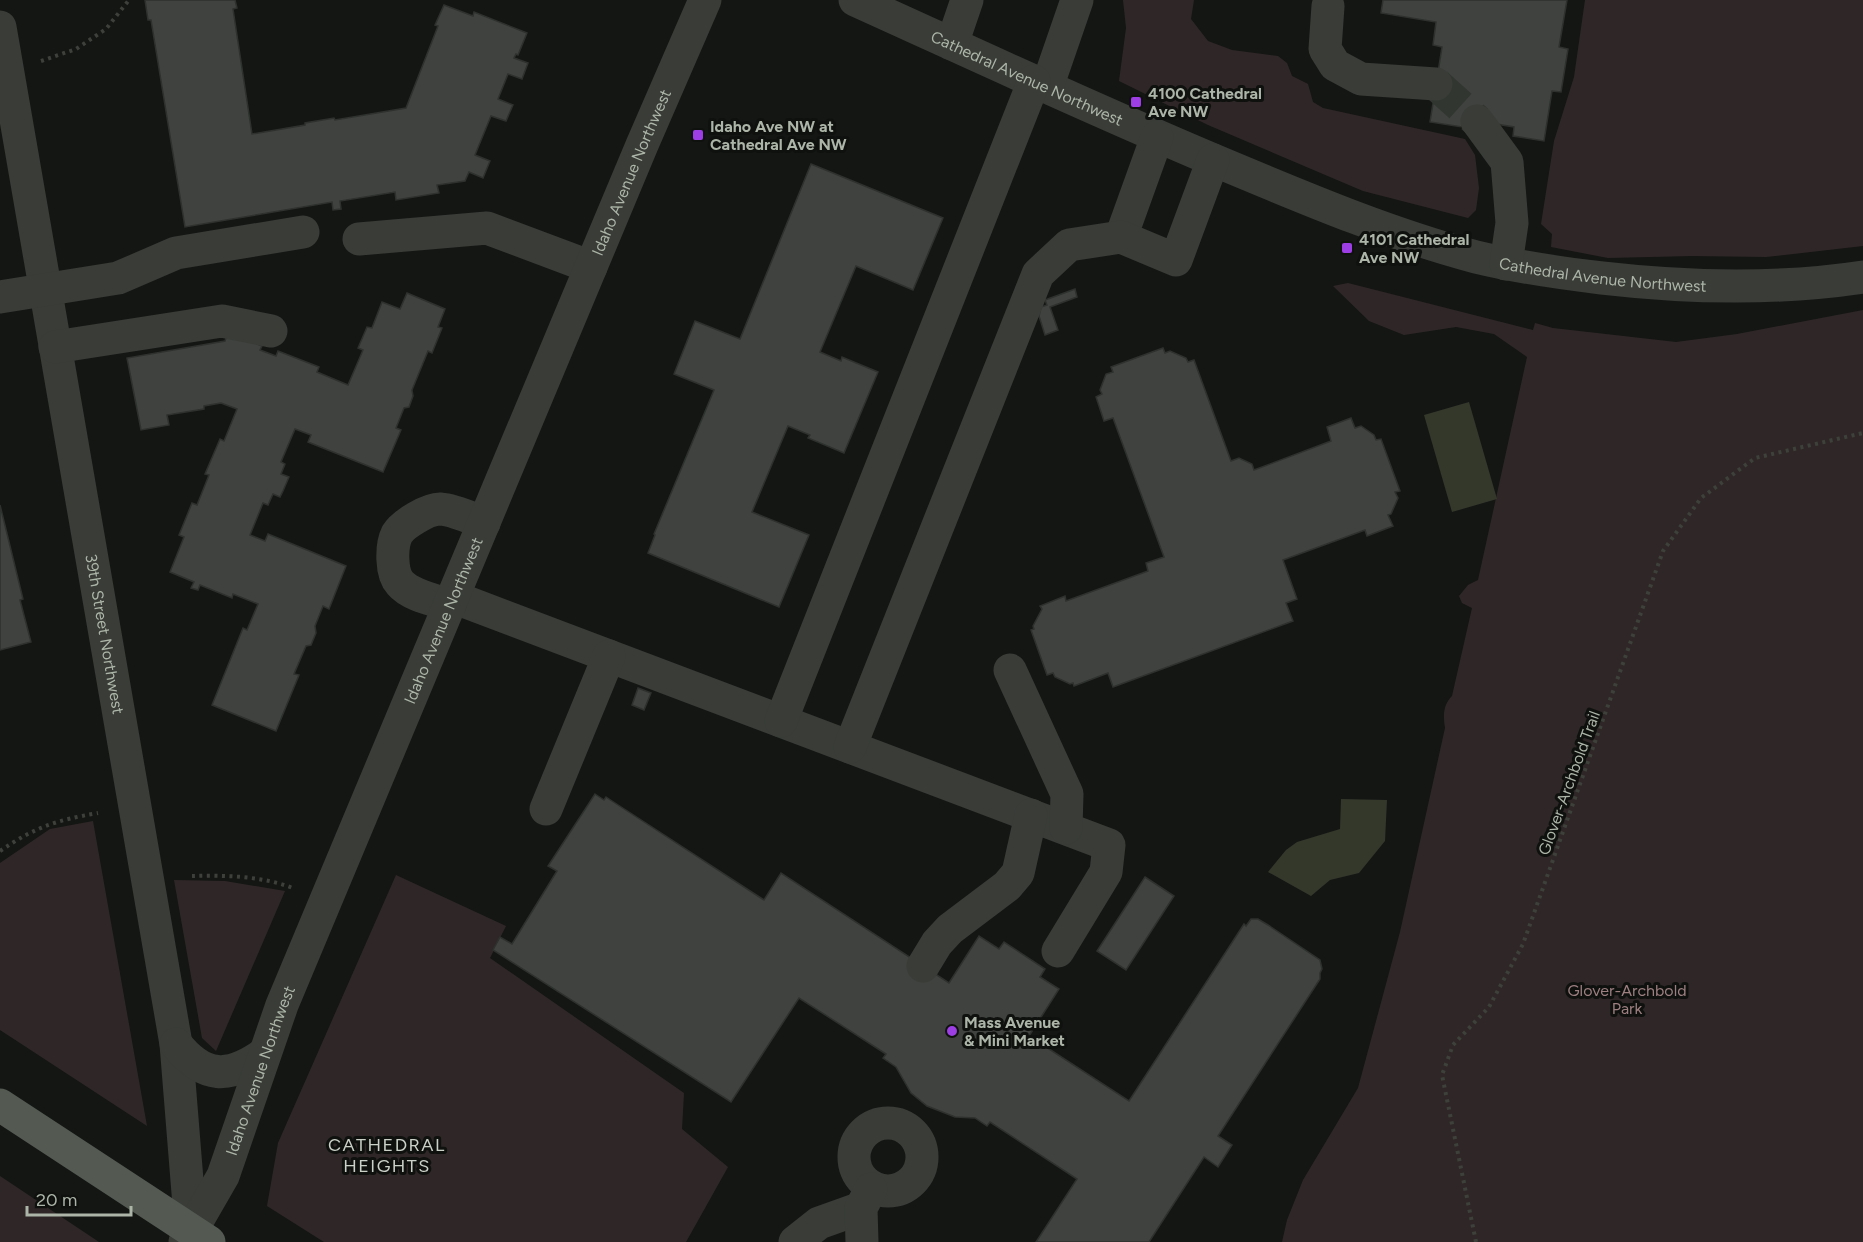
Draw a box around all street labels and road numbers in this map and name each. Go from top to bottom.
street label: Cathedral Avenue Northwest [928,26,1126,129]
street label: Idaho Avenue Northwest [587,86,675,258]
street label: Cathedral Avenue Northwest [1498,253,1707,295]
street label: Idaho Avenue Northwest [400,534,486,707]
street label: 39th Street Northwest [82,552,128,715]
street label: Glover-Archbold Trail [1534,708,1604,858]
street label: Idaho Avenue Northwest [221,983,299,1158]

